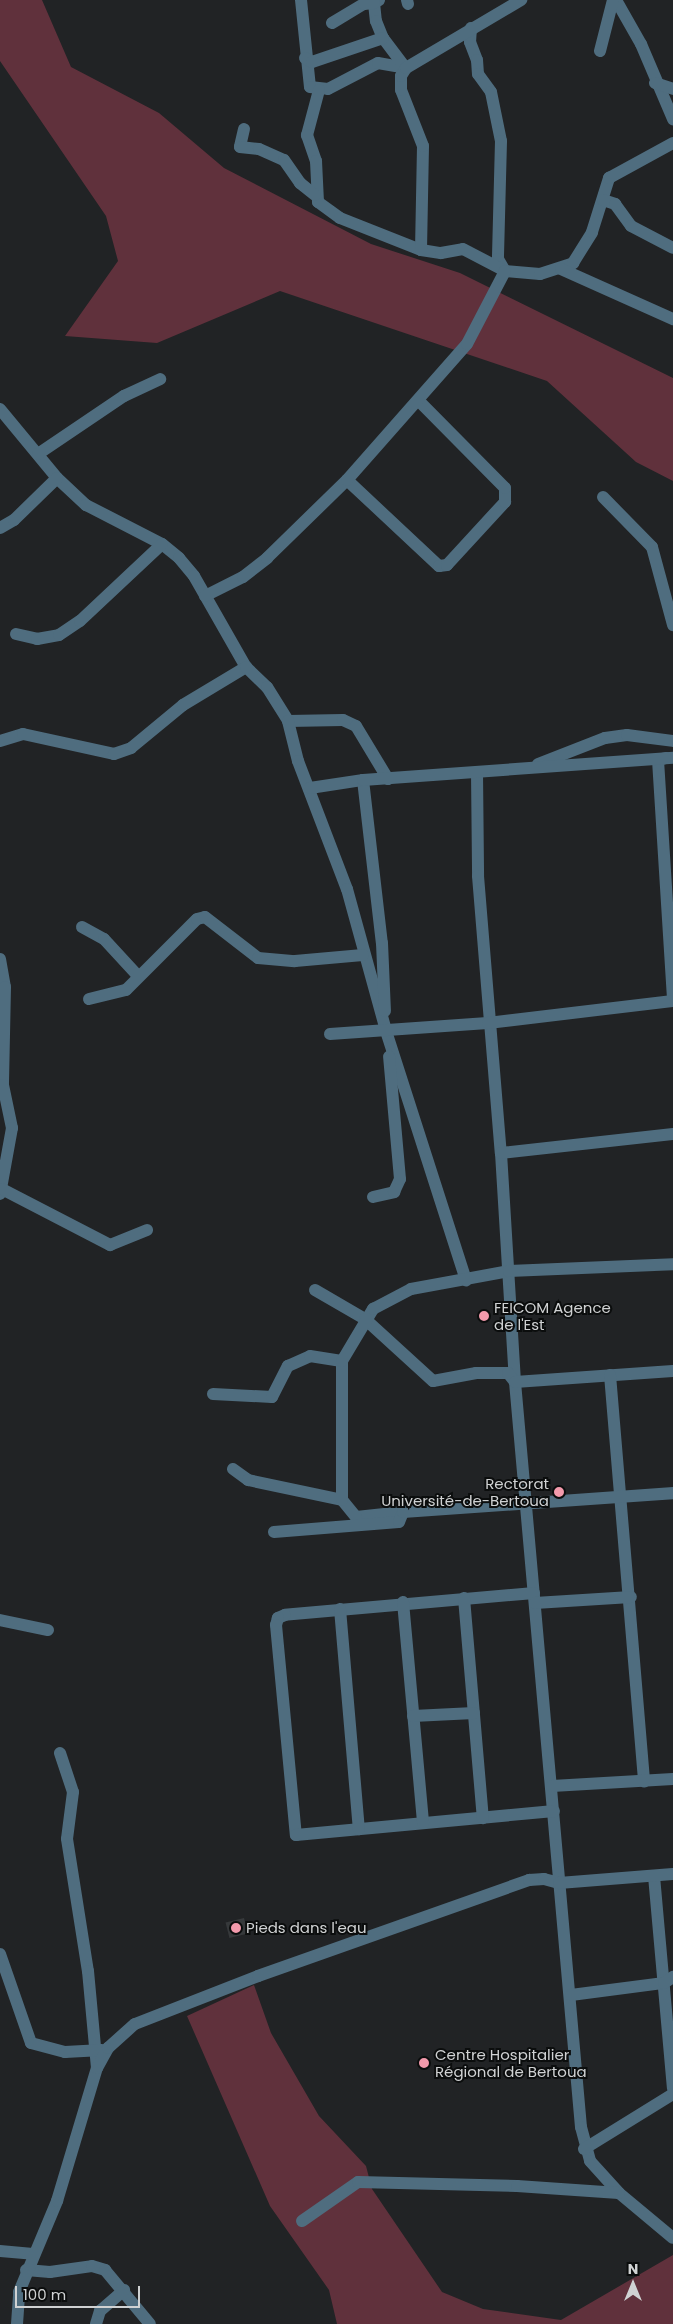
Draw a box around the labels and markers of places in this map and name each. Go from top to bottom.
place label: FEICOM Agence de l'Est [494,1298,611,1333]
marker: FEICOM Agence de l'Est [478,1310,490,1322]
place label: Rectorat Université-de-Bertoua [381,1474,549,1509]
marker: Rectorat Université-de-Bertoua [553,1486,565,1498]
place label: Pieds dans l'eau [246,1919,366,1937]
marker: Pieds dans l'eau [230,1922,242,1934]
place label: Centre Hospitalier Régional de Bertoua [435,2045,587,2080]
marker: Centre Hospitalier Régional de Bertoua [417,2056,431,2070]

